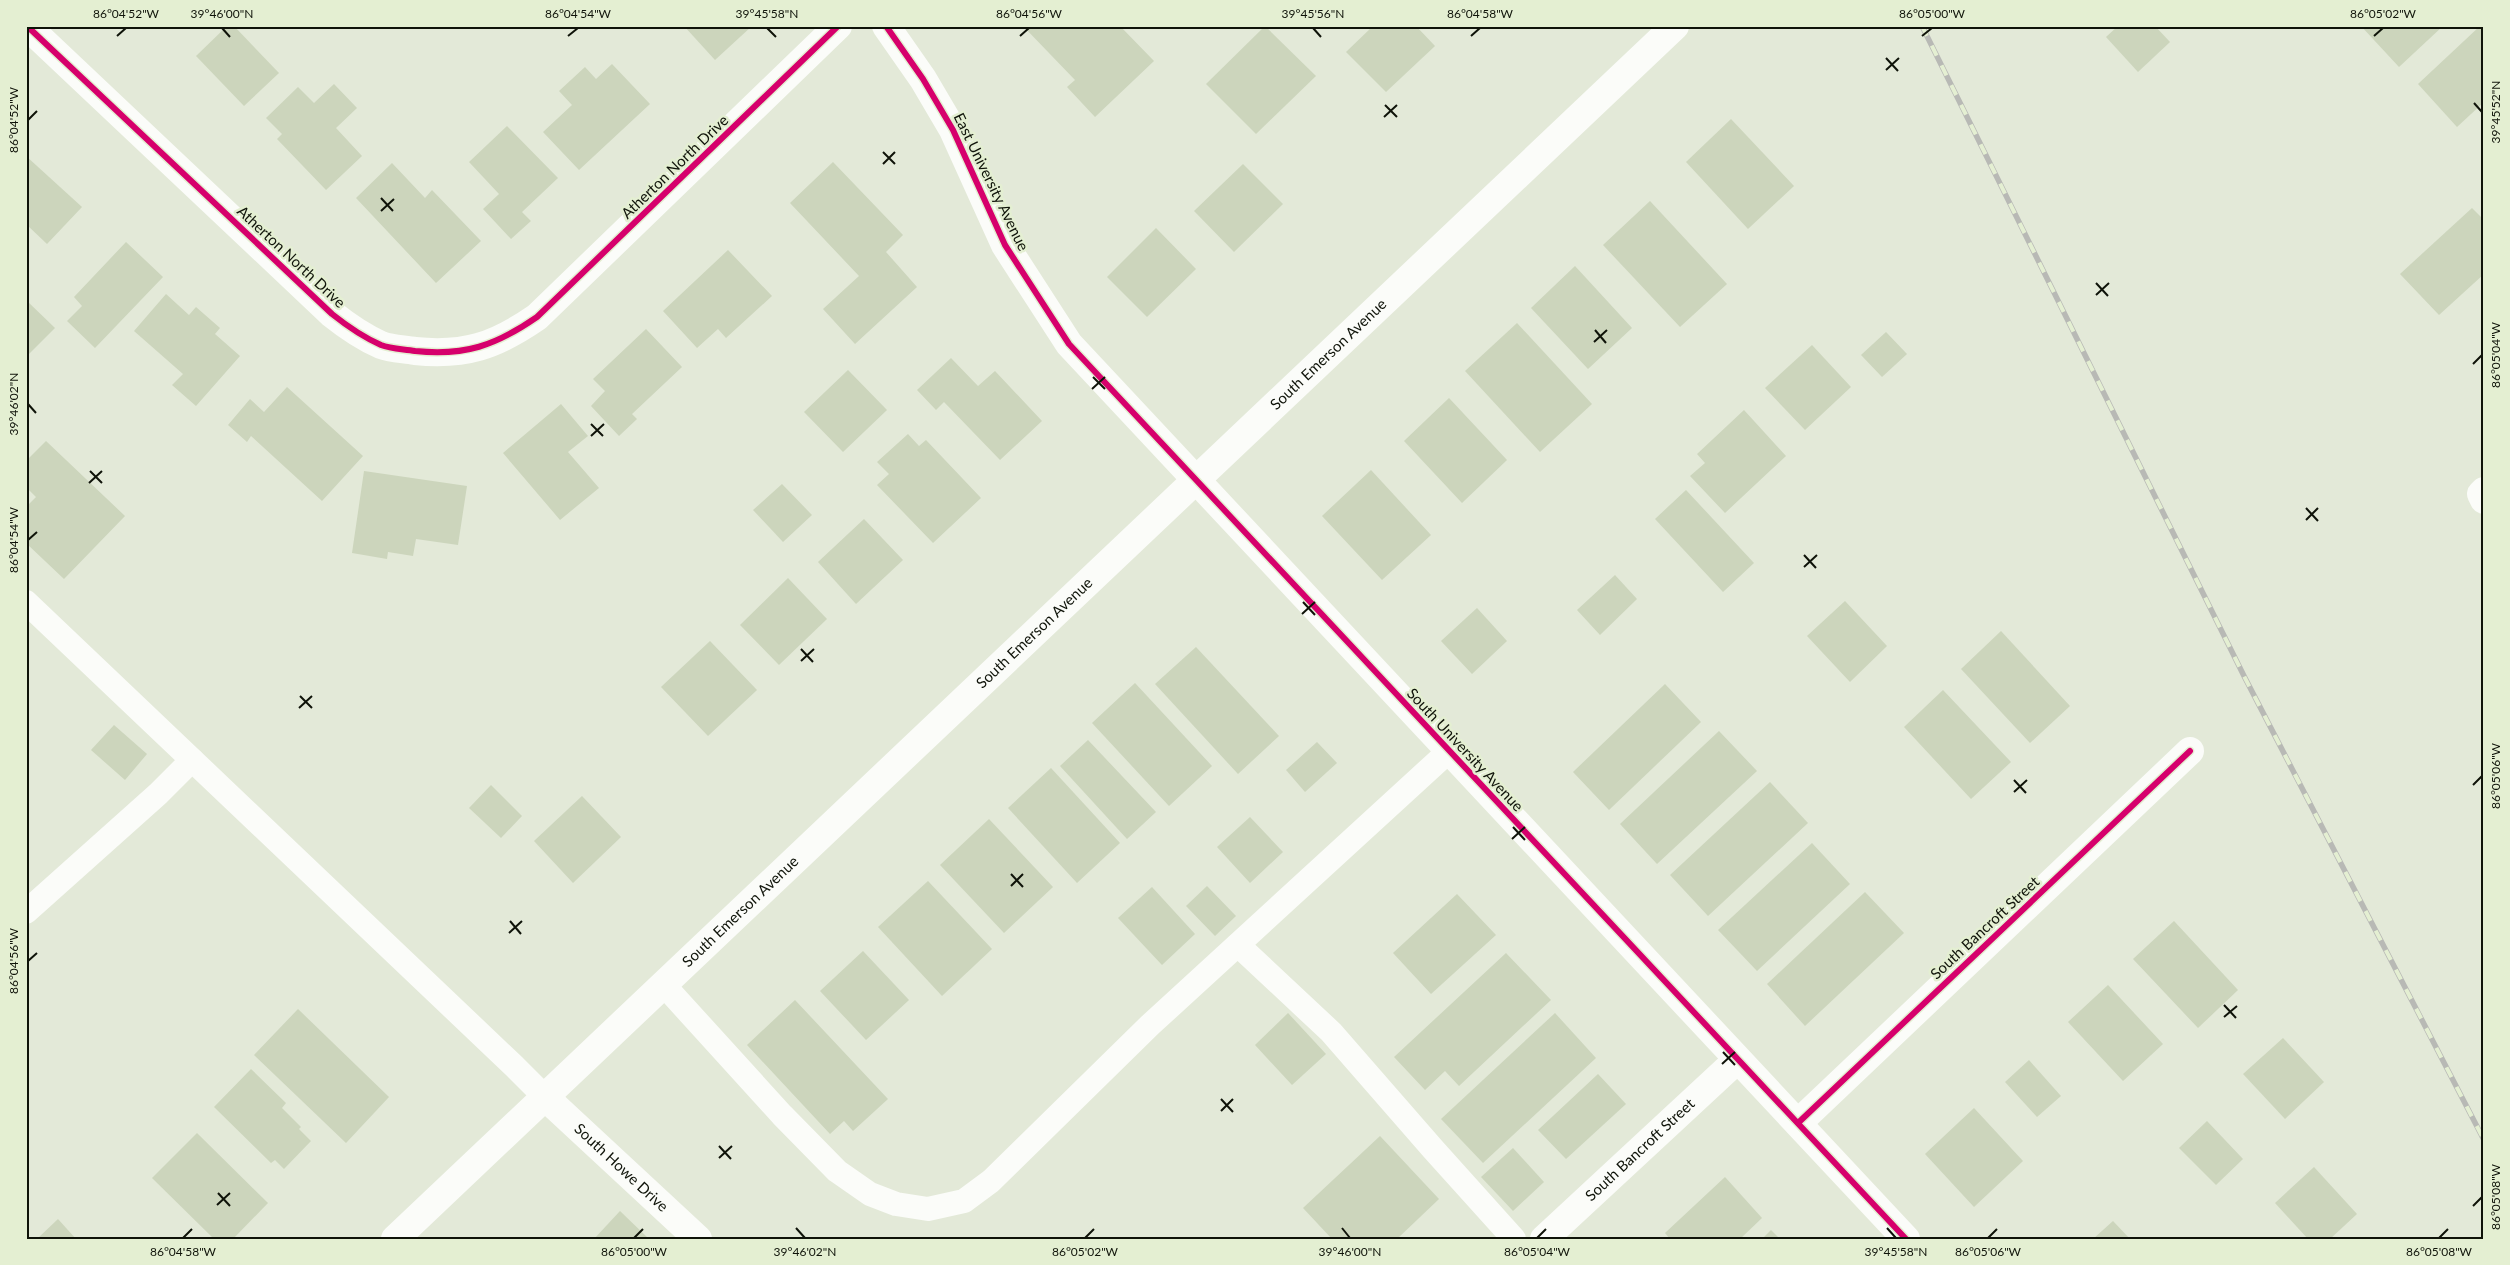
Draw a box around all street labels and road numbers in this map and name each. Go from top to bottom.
street label: East University Avenue [951,110,1033,254]
street label: Atherton North Drive [617,111,731,222]
street label: Atherton North Drive [234,201,350,311]
street label: South Emerson Avenue [1266,294,1390,413]
street label: South Emerson Avenue [972,573,1096,691]
street label: South University Avenue [1404,684,1528,815]
street label: South Emerson Avenue [678,852,802,970]
street label: South Bancroft Street [1926,872,2043,982]
street label: South Bancroft Street [1581,1094,1698,1204]
street label: South Howe Drive [571,1119,673,1215]

